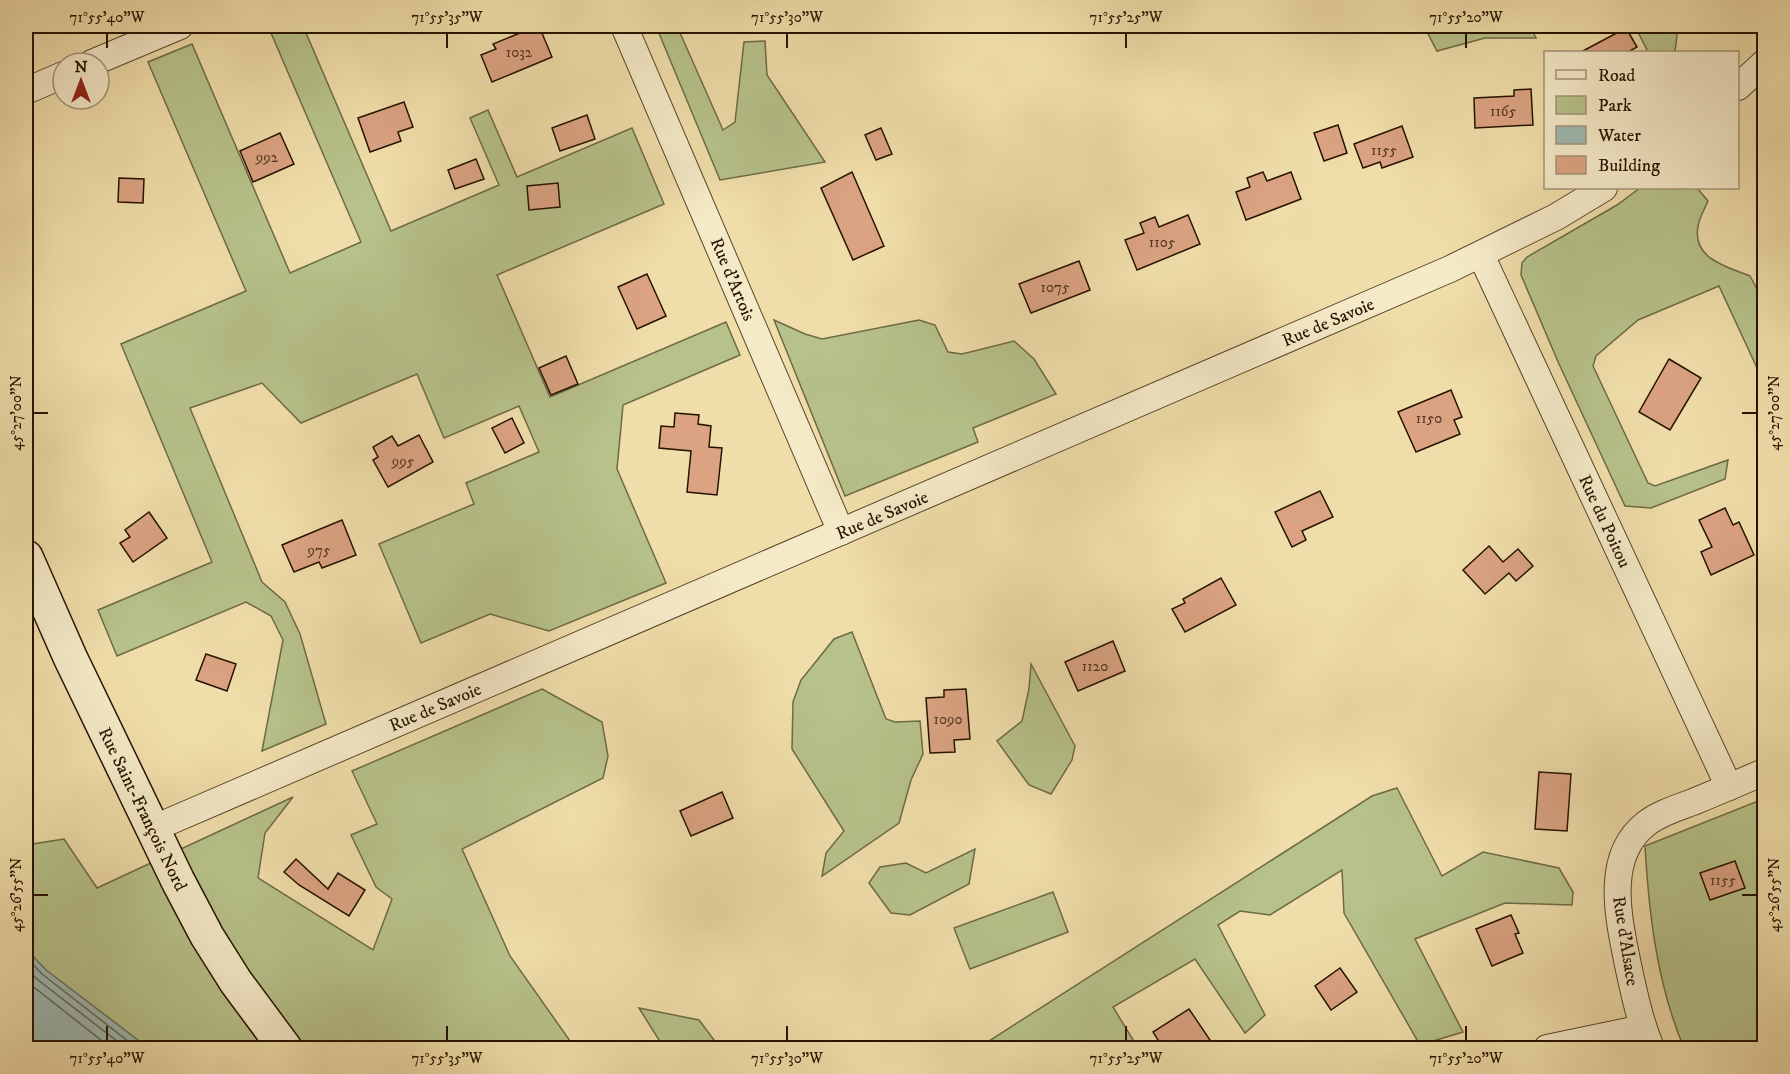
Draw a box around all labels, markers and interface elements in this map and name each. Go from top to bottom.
text: 71°55'40"W [70,8,145,27]
text: 71°55'35"W [411,8,483,27]
text: 71°55'30"W [751,8,823,27]
text: 71°55'25"W [1090,8,1163,27]
text: 71°55'20"W [1429,8,1503,27]
house number: 1032 [506,43,533,62]
north arrow [51,51,111,111]
legend [1544,51,1739,189]
text: N [74,57,88,77]
text: Road [1598,65,1635,87]
text: Park [1598,95,1632,117]
house number: 1165 [1490,102,1517,121]
text: Water [1597,125,1641,147]
house number: 1155 [1371,141,1397,160]
house number: 992 [255,148,279,167]
text: Building [1598,155,1660,177]
house number: 1105 [1149,233,1176,252]
street label: Rue d'Artois [705,234,759,324]
house number: 1075 [1041,278,1070,297]
street label: Rue de Savoie [1279,294,1378,352]
text: 45°27'00"N [7,375,26,451]
text: 45°27'00"N [1765,375,1784,451]
house number: 1150 [1416,409,1442,428]
house number: 995 [391,452,415,471]
street label: Rue du Poitou [1573,471,1635,572]
street label: Rue de Savoie [833,487,932,545]
house number: 975 [307,541,331,560]
house number: 1120 [1082,657,1108,676]
street label: Rue de Savoie [386,679,485,737]
house number: 1090 [933,710,963,729]
street label: Rue Saint-François Nord [93,724,191,895]
text: 45°26'55"N [7,858,26,932]
text: 45°26'55"N [1765,858,1784,932]
house number: 1155 [1710,871,1736,890]
street label: Rue d'Alsace [1607,895,1643,988]
text: 71°55'40"W [70,1049,145,1068]
text: 71°55'35"W [411,1049,483,1068]
text: 71°55'30"W [751,1049,823,1068]
text: 71°55'25"W [1090,1049,1163,1068]
text: 71°55'20"W [1429,1049,1503,1068]

